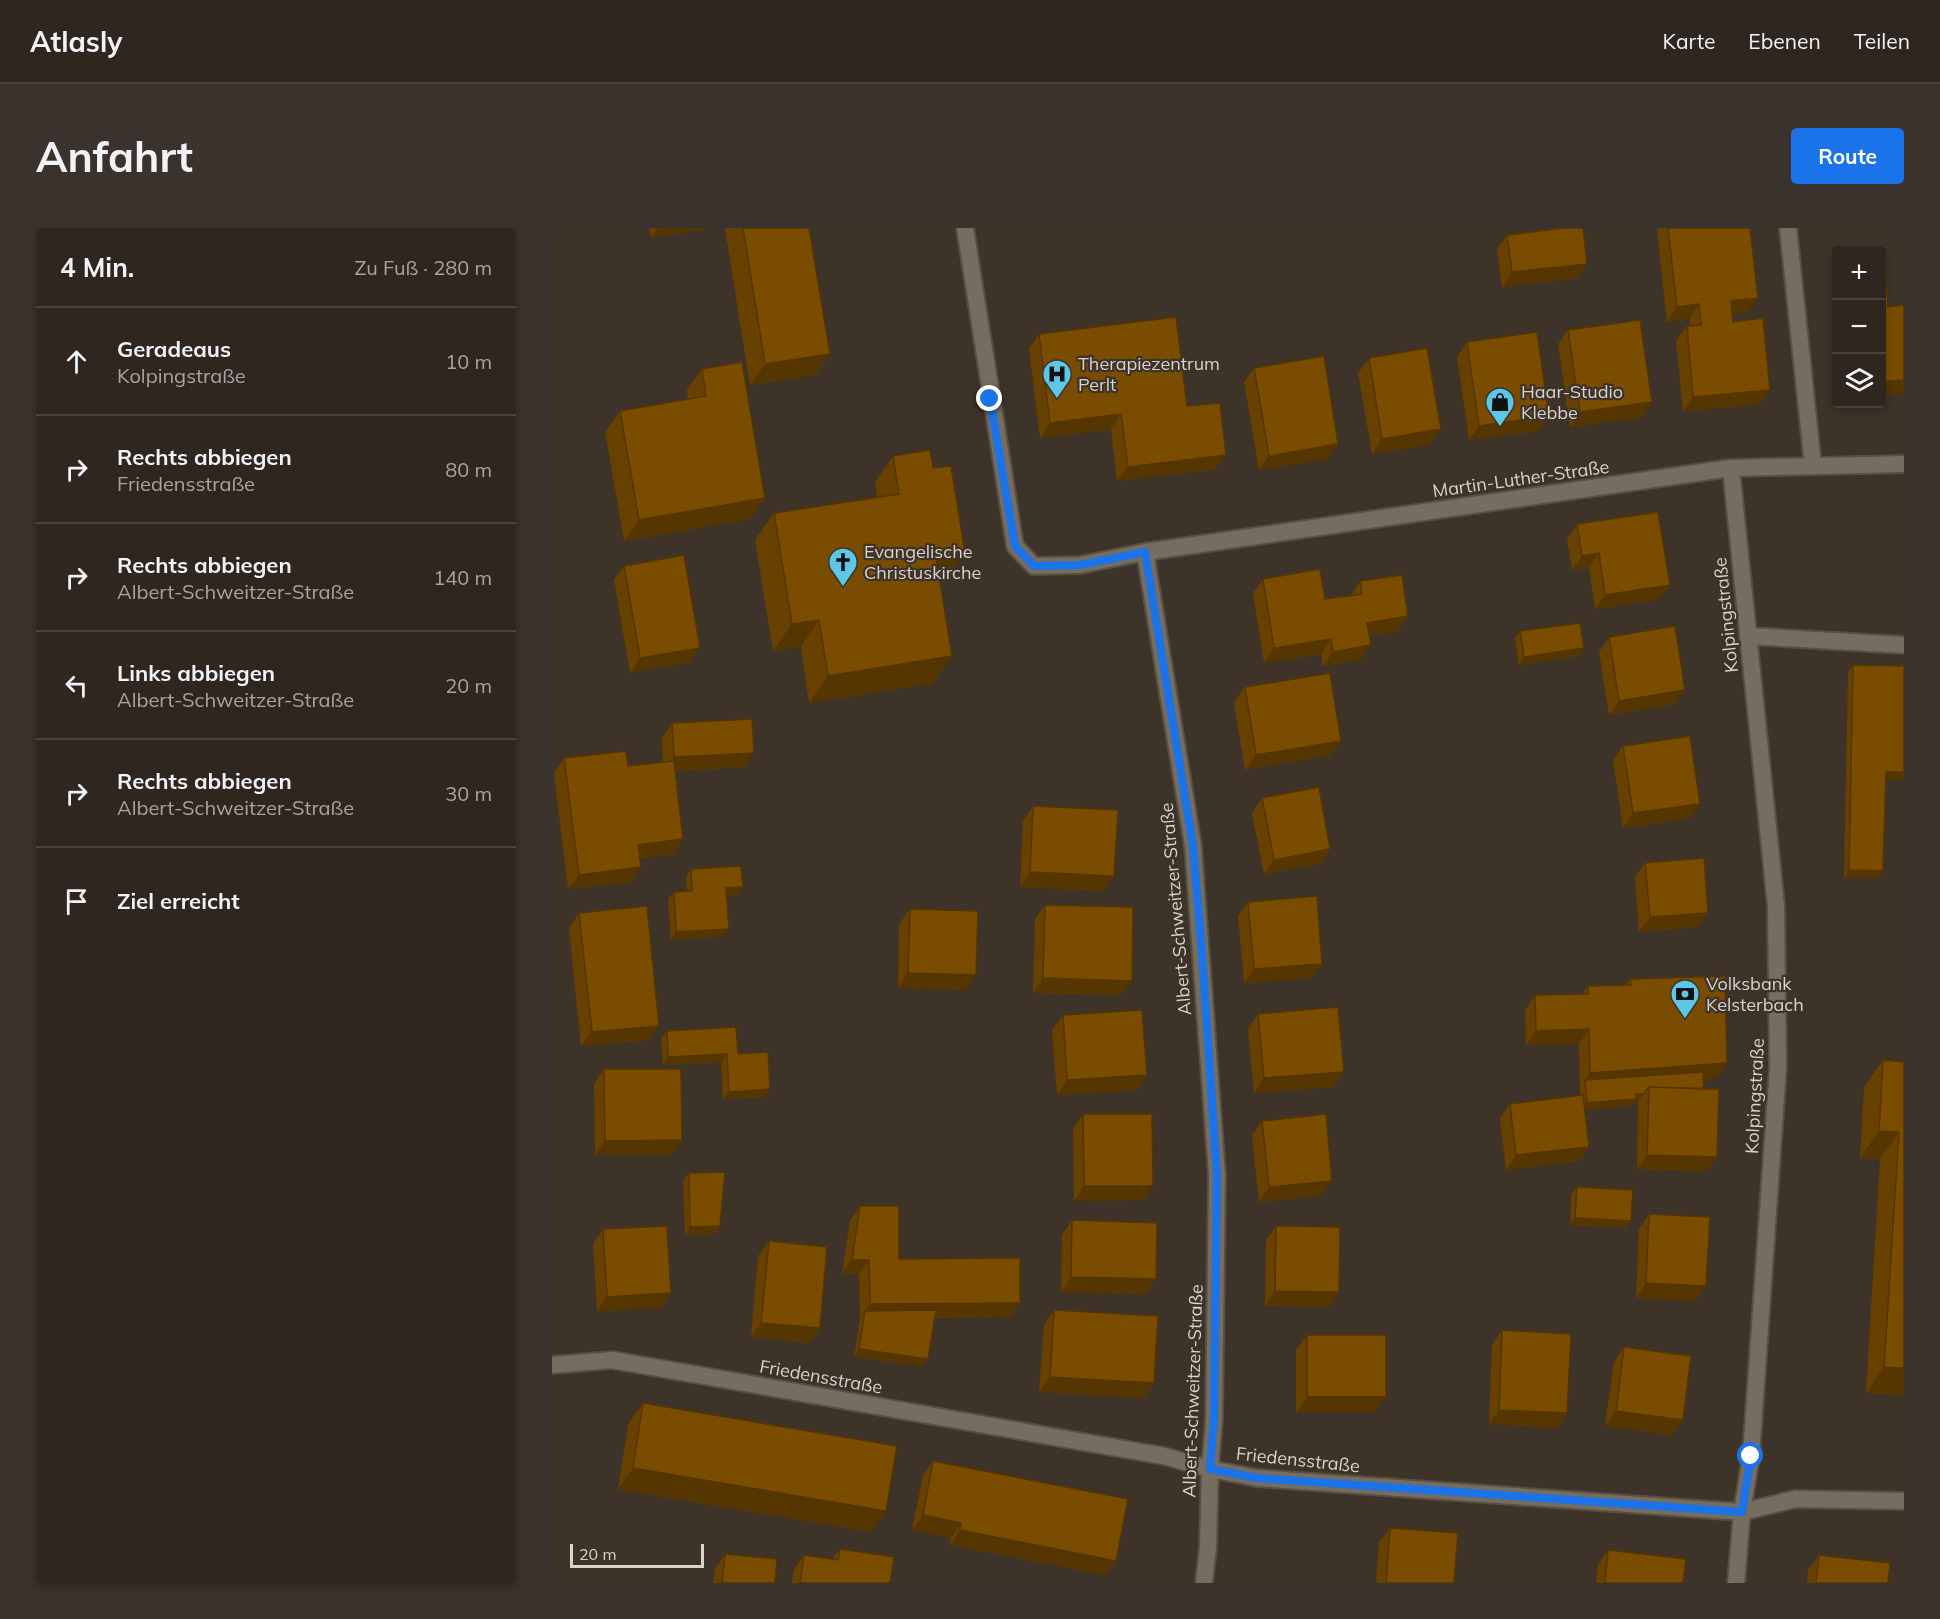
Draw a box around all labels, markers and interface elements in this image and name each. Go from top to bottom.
text: Atlasly [30,24,122,59]
text: Karte [1663,28,1715,54]
text: Ebenen [1748,28,1821,54]
text: Teilen [1854,28,1910,54]
button: Route [1791,128,1904,184]
text: Anfahrt [36,130,193,183]
map controls [1832,246,1886,408]
button: + [1832,246,1886,300]
text: 4 Min. [60,251,134,284]
text: Zu Fuß · 280 m [354,255,492,280]
button: − [1832,300,1886,354]
text: Geradeaus [117,335,231,363]
icon: ahead [60,345,93,378]
text: 10 m [445,349,492,374]
place label: Therapiezentrum Perlt [1078,352,1220,396]
button: layers [1832,354,1886,408]
hospital icon: Therapiezentrum Perlt [1041,358,1073,400]
text: Kolpingstraße [117,363,246,388]
place label: Haar-Studio Klebbe [1521,380,1623,424]
route end [976,385,1002,411]
shop icon: Haar-Studio Klebbe [1484,386,1516,428]
text: Rechts abbiegen [117,443,292,471]
icon: right [60,453,93,486]
street label: Martin-Luther-Straße [1431,455,1611,502]
text: 80 m [445,457,492,482]
text: Friedensstraße [117,471,255,496]
place label: Evangelische Christuskirche [864,540,981,584]
church icon: Evangelische Christuskirche [827,546,859,588]
text: Rechts abbiegen [117,551,292,579]
street label: Kolpingstraße [1708,556,1743,674]
icon: right [60,561,93,594]
text: 140 m [433,565,492,590]
text: Albert-Schweitzer-Straße [117,579,354,604]
text: Links abbiegen [117,659,275,687]
icon: left [60,669,93,702]
text: 20 m [445,673,492,698]
text: Albert-Schweitzer-Straße [117,687,354,712]
text: Rechts abbiegen [117,767,292,795]
icon: right [60,777,93,810]
text: 30 m [445,781,492,806]
text: Albert-Schweitzer-Straße [117,795,354,820]
street label: Albert-Schweitzer-Straße [1155,802,1196,1016]
icon: arrive [60,885,93,918]
text: Ziel erreicht [117,887,240,915]
place label: Volksbank Kelsterbach [1706,972,1804,1016]
bank icon: Volksbank Kelsterbach [1669,978,1701,1020]
street label: Kolpingstraße [1740,1038,1769,1154]
street label: Albert-Schweitzer-Straße [1177,1284,1208,1498]
street label: Friedensstraße [758,1354,884,1399]
street label: Friedensstraße [1235,1442,1361,1477]
route start [1737,1442,1763,1468]
scale bar [570,1541,704,1568]
text: 20 m [579,1544,616,1564]

